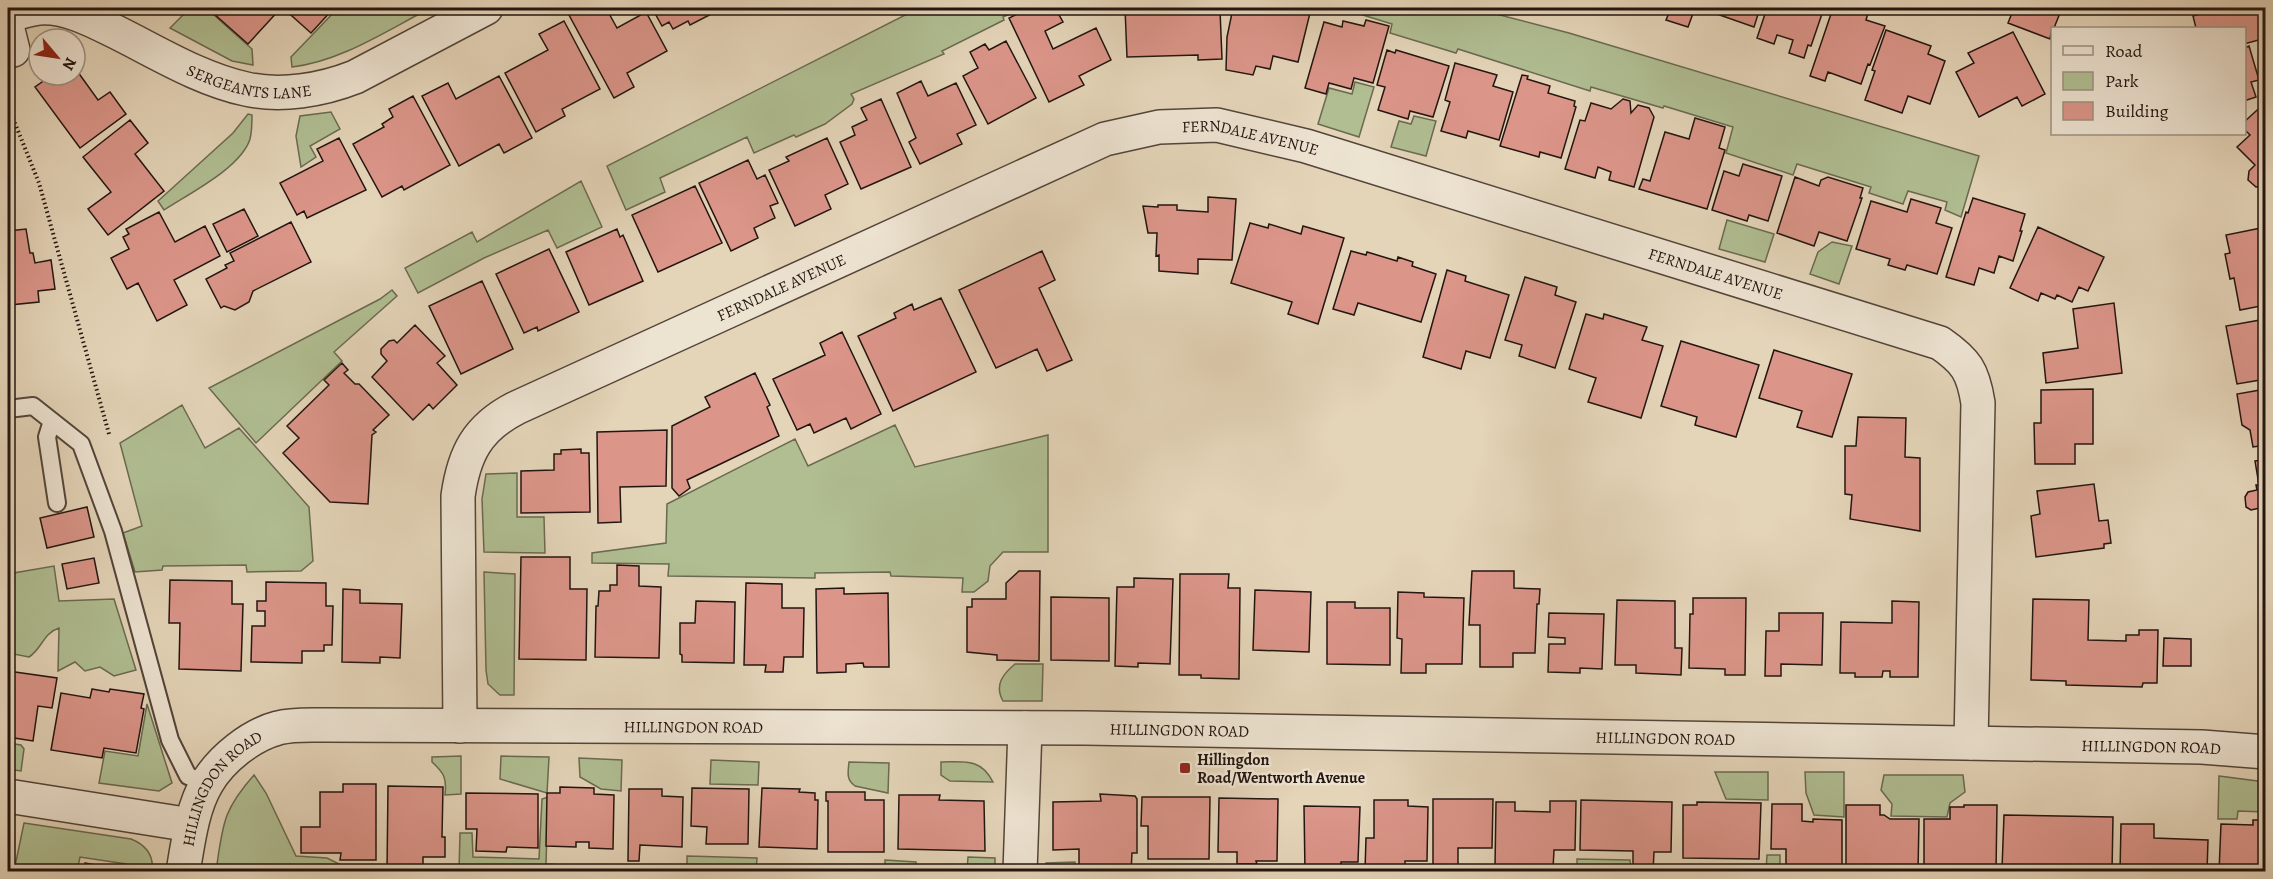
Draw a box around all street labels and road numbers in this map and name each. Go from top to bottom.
street label: SERGEANTS LANE [183,59,313,104]
street label: FERNDALE AVENUE [1181,115,1321,161]
street label: FERNDALE AVENUE [1646,243,1785,306]
street label: FERNDALE AVENUE [713,249,850,327]
street label: HILLINGDON ROAD [623,716,763,739]
street label: HILLINGDON ROAD [1109,718,1249,743]
street label: HILLINGDON ROAD [177,726,266,848]
street label: HILLINGDON ROAD [1595,727,1735,751]
street label: HILLINGDON ROAD [2081,735,2222,760]

